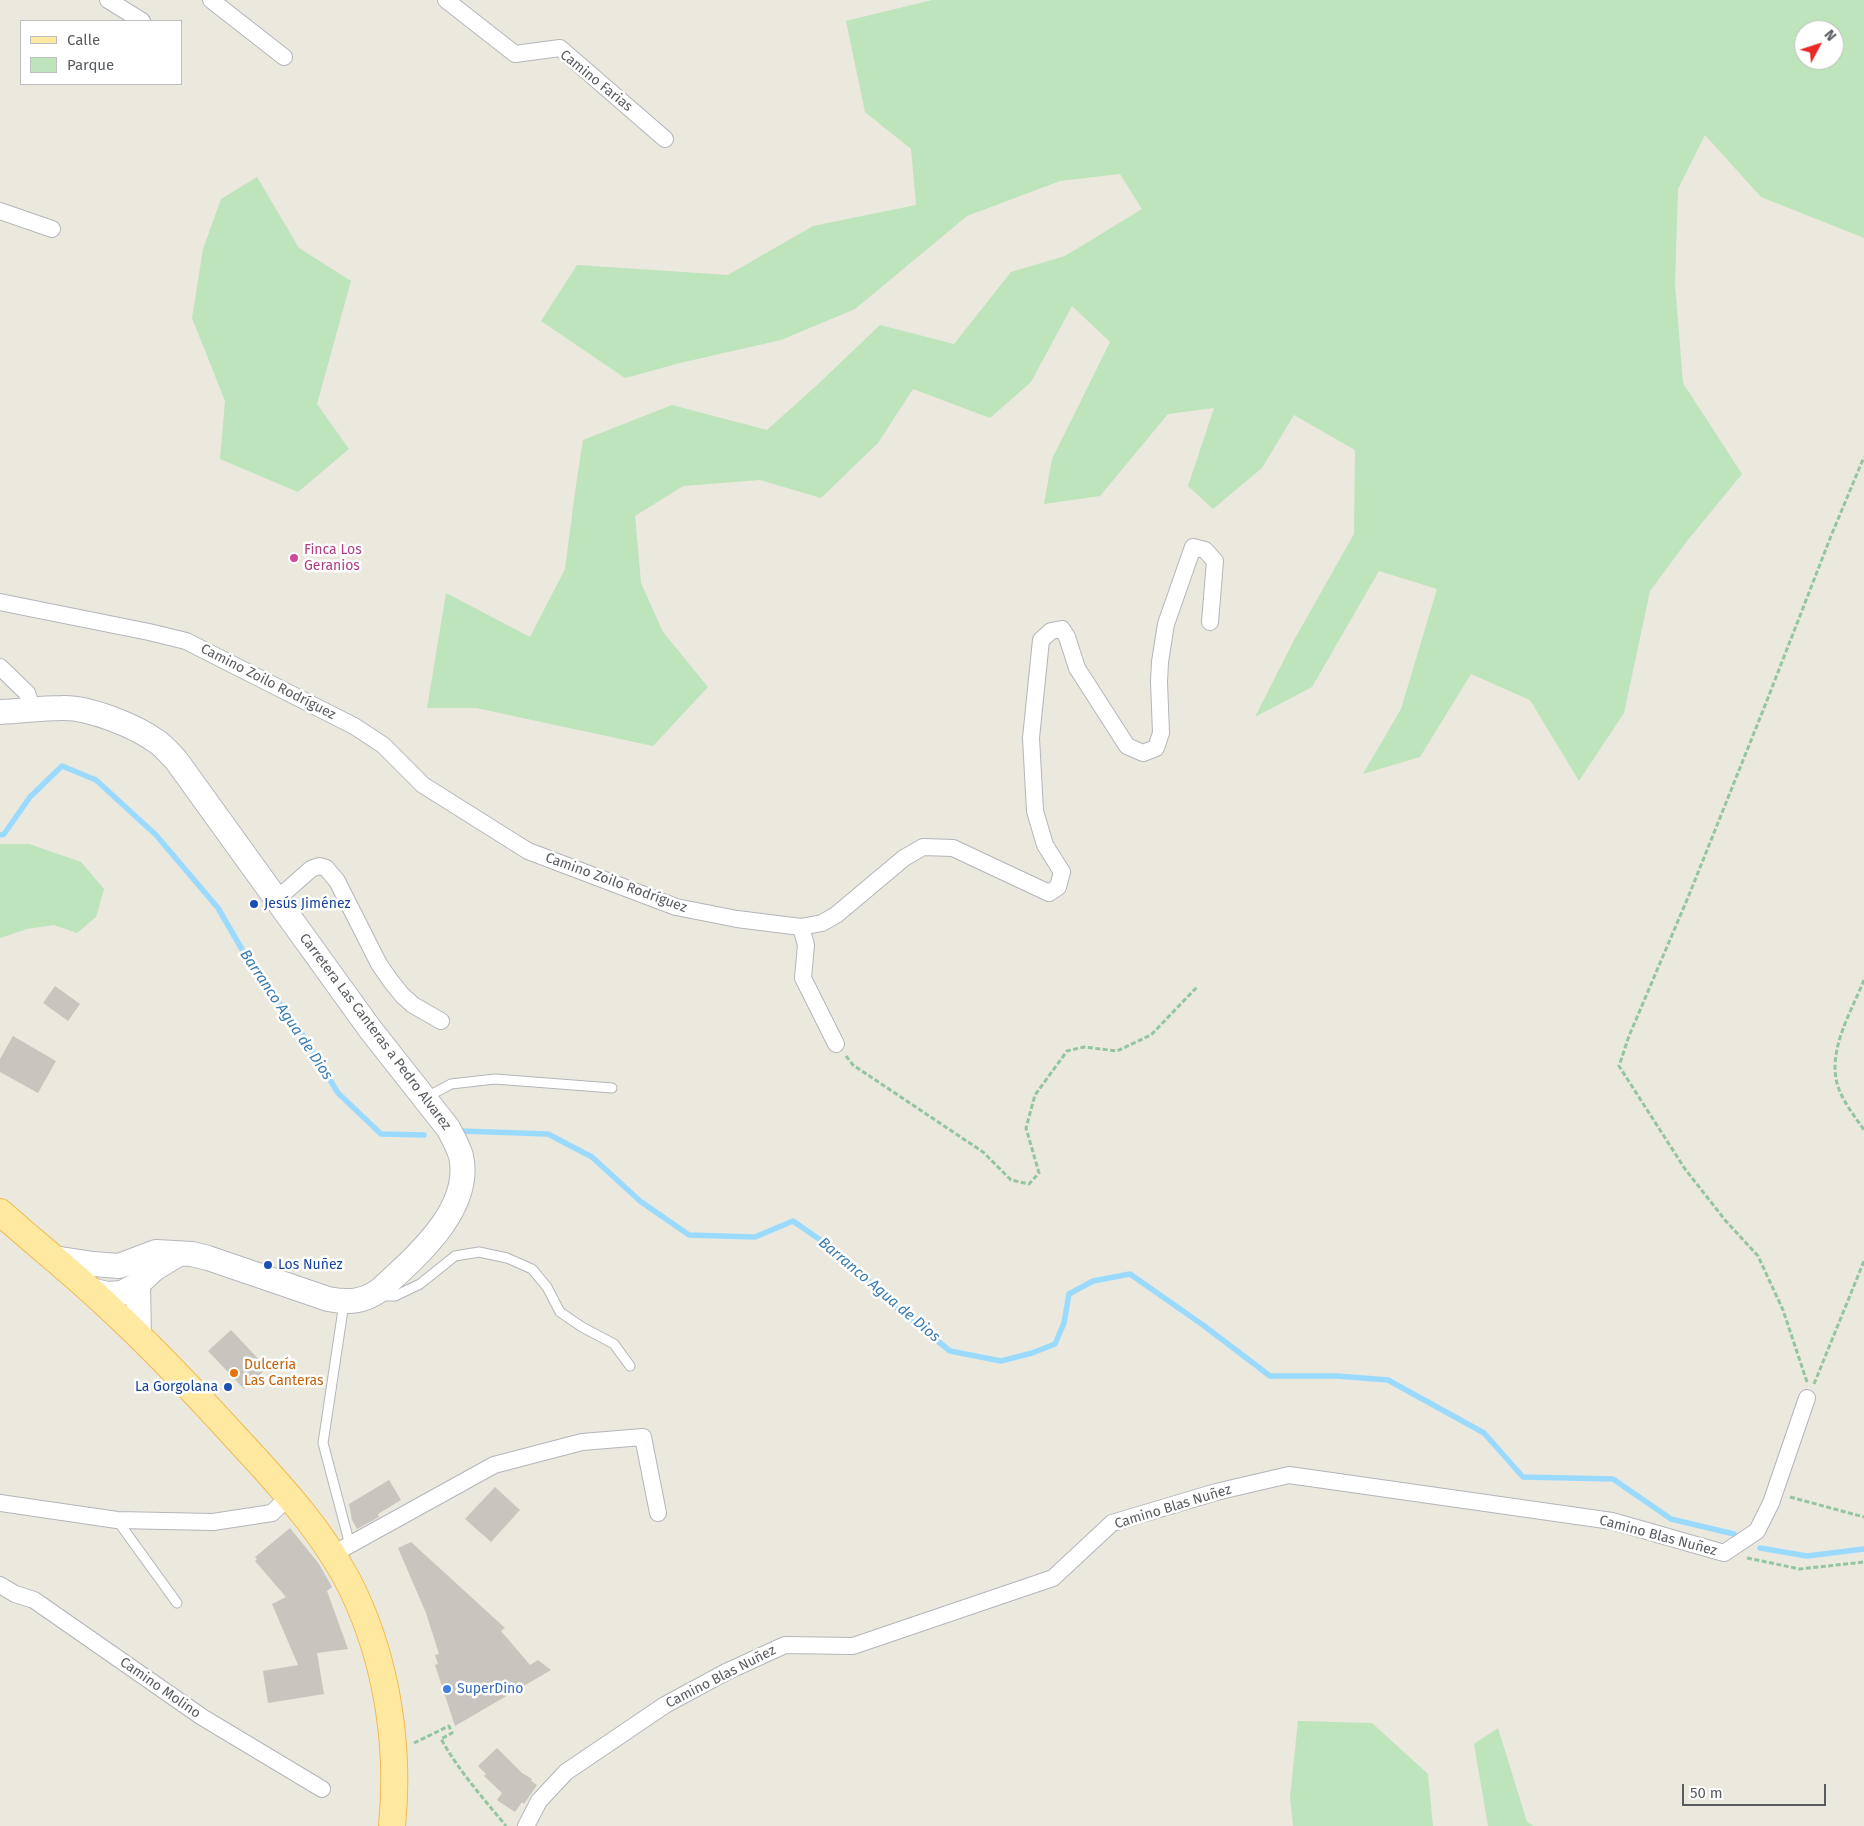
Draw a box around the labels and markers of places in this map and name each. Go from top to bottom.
place label: Finca Los Geranios [304,542,362,574]
marker: Finca Los Geranios [288,552,300,564]
place label: Jesús Jiménez [264,896,351,912]
marker: Jesús Jiménez [248,898,260,910]
place label: Los Nuñez [278,1257,343,1273]
marker: Los Nuñez [262,1259,274,1271]
place label: Dulcería Las Canteras [244,1357,323,1390]
marker: Dulcería Las Canteras [228,1367,240,1379]
place label: La Gorgolana [135,1379,218,1395]
marker: La Gorgolana [222,1381,234,1393]
place label: SuperDino [457,1681,523,1697]
marker: SuperDino [441,1683,453,1695]

